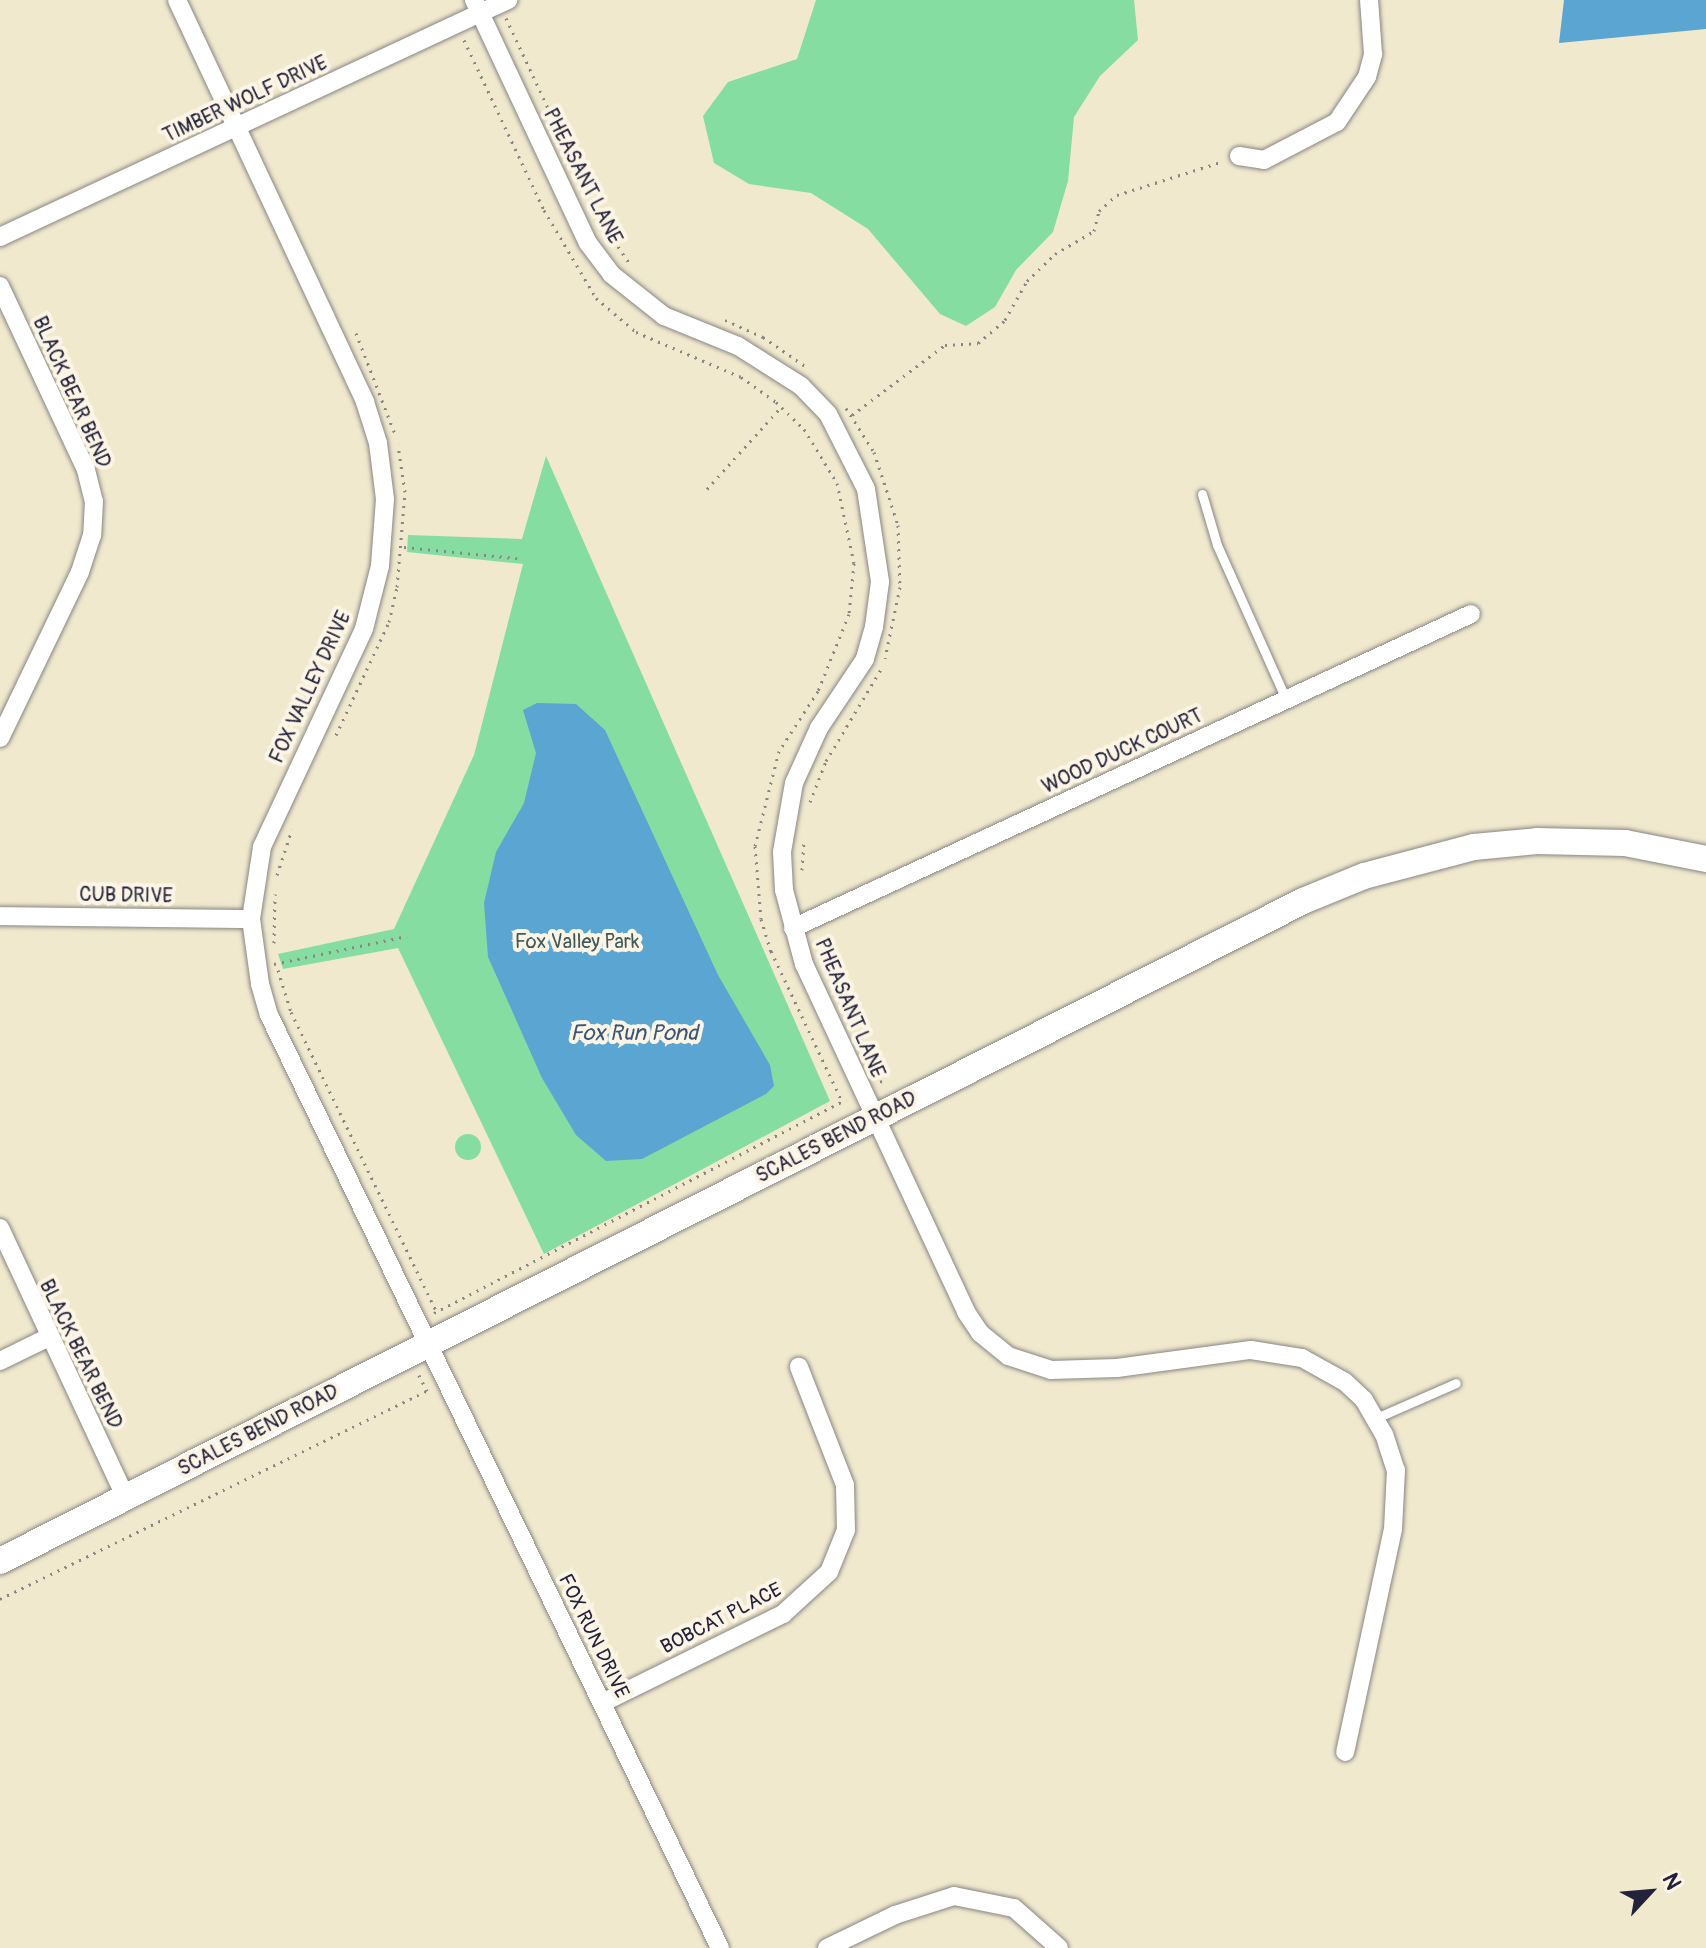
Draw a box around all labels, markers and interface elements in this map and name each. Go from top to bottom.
street label: TIMBER WOLF DRIVE [159,50,331,148]
street label: PHEASANT LANE [539,104,627,248]
street label: BLACK BEAR BEND [28,313,116,471]
street label: FOX VALLEY DRIVE [264,607,356,767]
street label: WOOD DUCK COURT [1038,703,1206,799]
street label: CUB DRIVE [79,882,173,908]
park label: Fox Valley Park [515,929,639,953]
street label: PHEASANT LANE [810,935,890,1081]
water label: Fox Run Pond [570,1021,698,1047]
street label: SCALES BEND ROAD [752,1086,920,1188]
street label: BLACK BEAR BEND [34,1275,128,1433]
street label: SCALES BEND ROAD [174,1379,342,1481]
street label: FOX RUN DRIVE [554,1570,634,1702]
street label: BOBCAT PLACE [657,1577,785,1659]
north arrow [1610,1852,1690,1932]
text: N [1656,1869,1687,1894]

